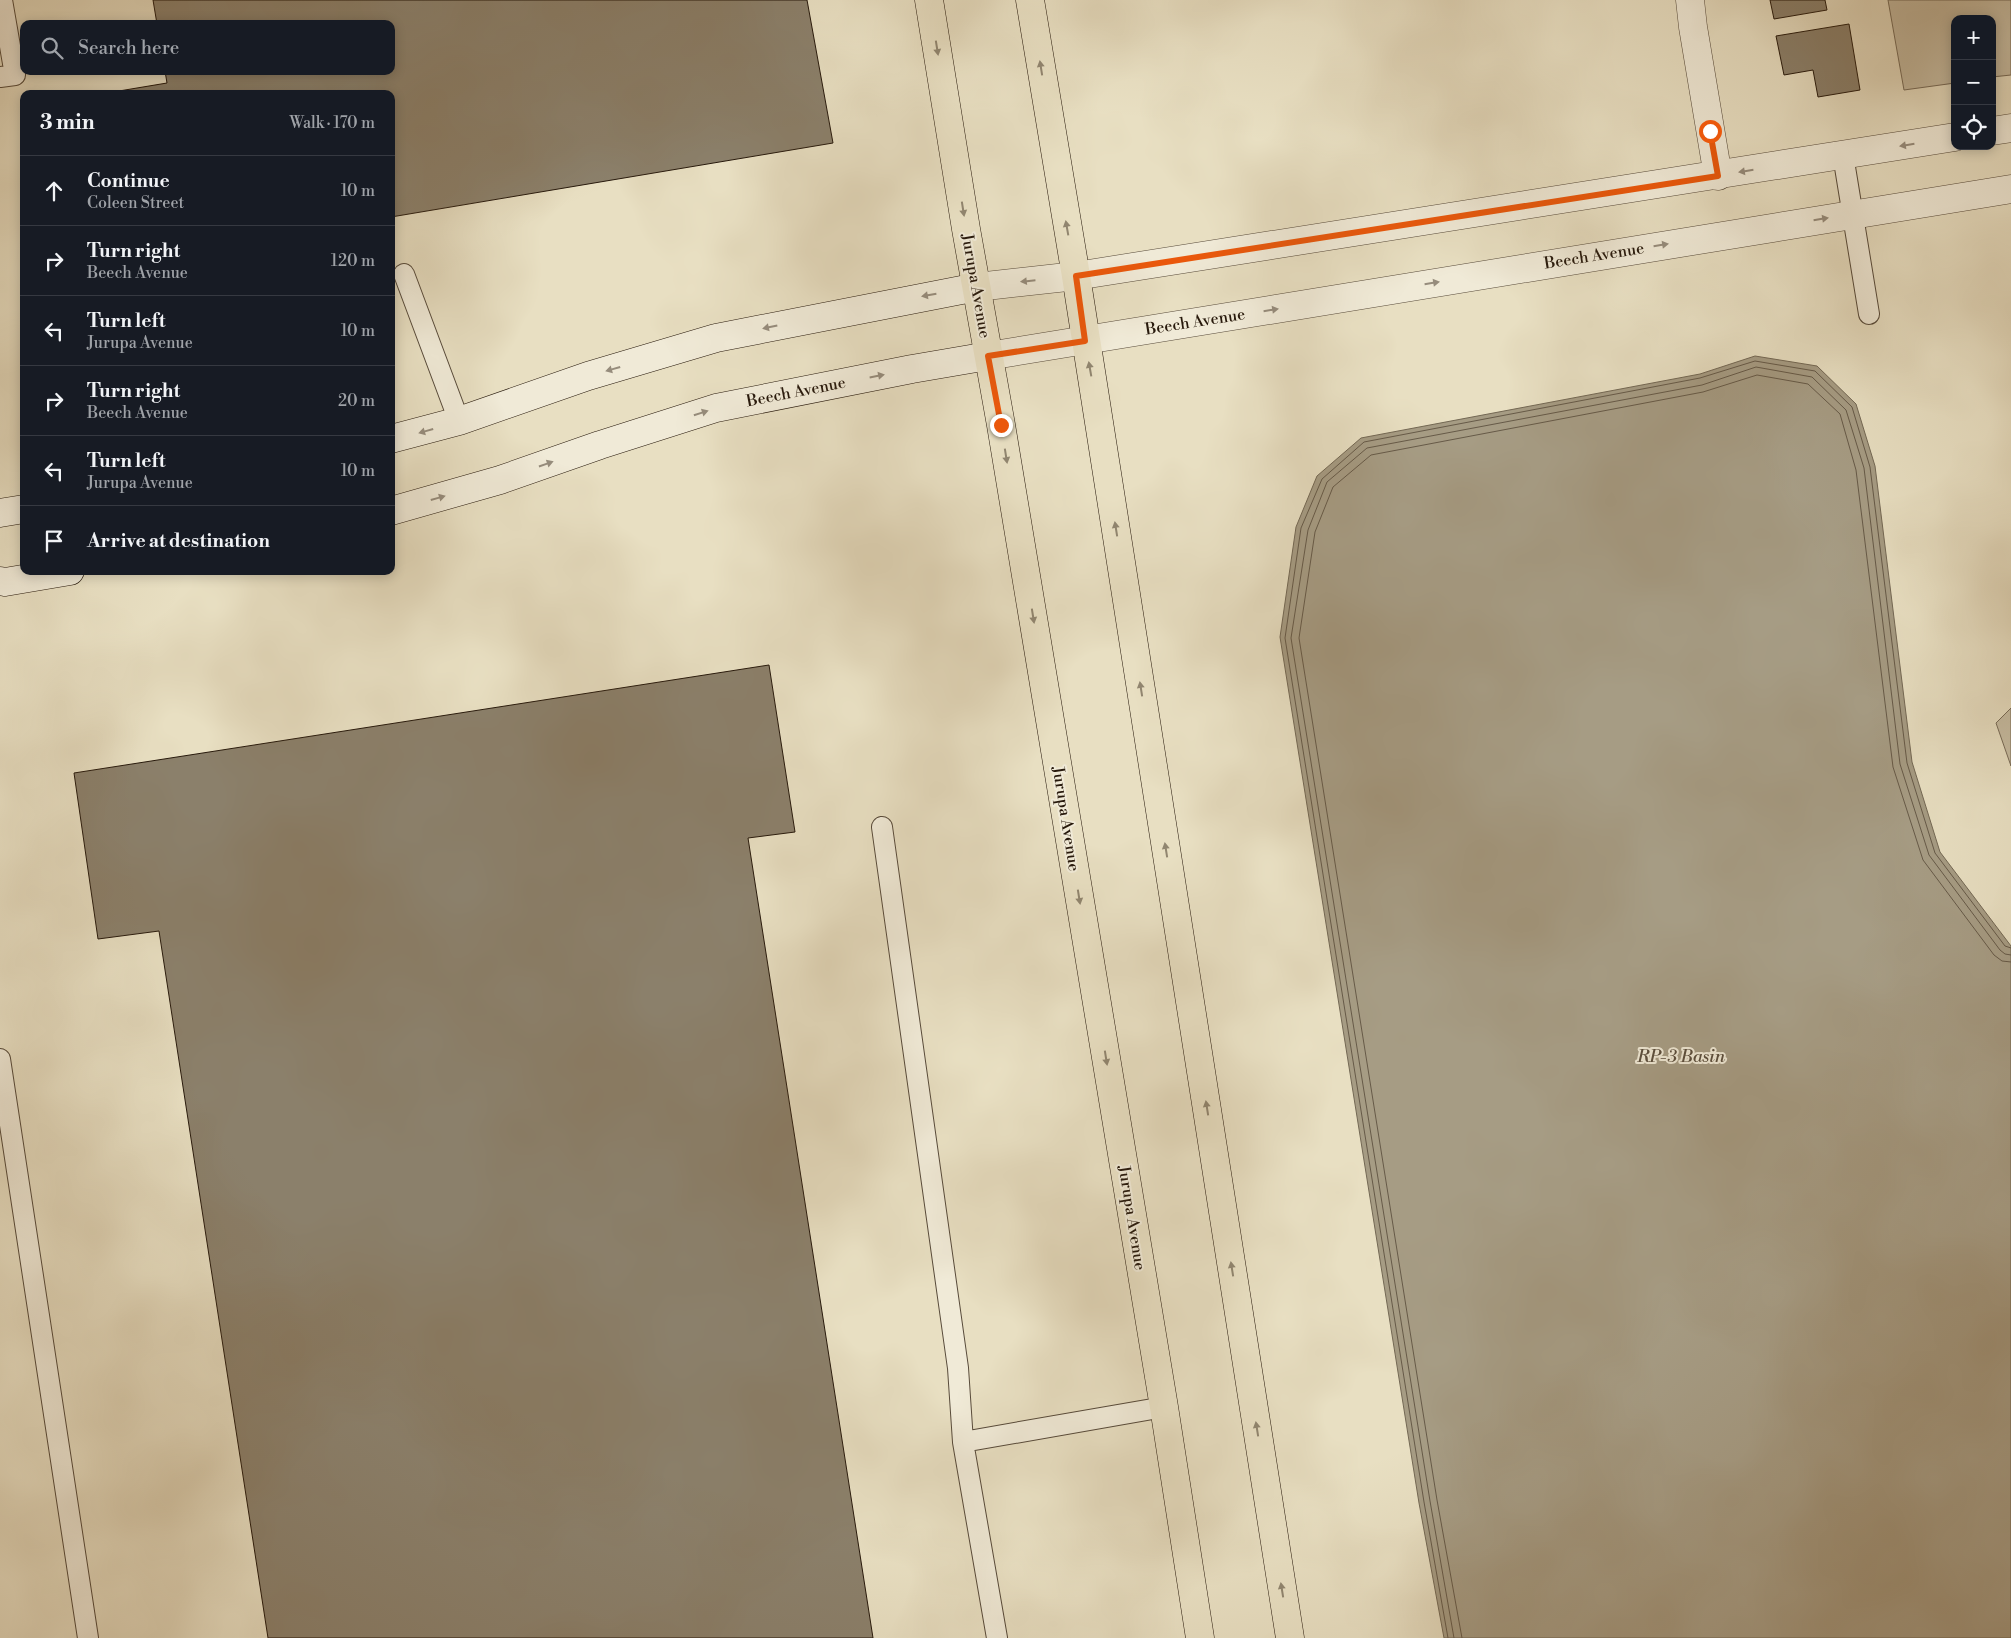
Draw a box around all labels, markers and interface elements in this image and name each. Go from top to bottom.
map controls [1951,15,1996,150]
button: + [1951,15,1996,60]
search box [20,20,395,75]
icon: search [38,34,66,62]
text: Search here [78,36,179,60]
one-way arrow [933,41,941,57]
one-way arrow [1036,59,1044,75]
button: − [1951,60,1996,105]
button: locate [1951,105,1996,150]
text: 3 min [40,110,95,136]
text: Walk · 170 m [289,113,375,133]
route start [1699,120,1722,143]
one-way arrow [1898,142,1914,150]
one-way arrow [1738,167,1754,175]
text: Continue [87,169,170,193]
icon: ahead [40,177,68,205]
text: 10 m [341,181,375,201]
text: Coleen Street [87,193,184,213]
one-way arrow [959,201,967,217]
one-way arrow [1814,214,1830,222]
one-way arrow [1063,219,1071,235]
street label: Jurupa Avenue [957,231,995,340]
street label: Beech Avenue [1542,238,1645,274]
text: Turn right [87,239,180,263]
one-way arrow [1653,241,1669,249]
icon: right [40,247,68,275]
text: 120 m [331,251,375,271]
text: Beech Avenue [87,263,188,283]
one-way arrow [1019,277,1035,285]
one-way arrow [1424,279,1440,287]
one-way arrow [921,292,937,300]
street label: Beech Avenue [1143,304,1246,340]
one-way arrow [1264,305,1280,313]
text: Turn left [87,309,166,333]
icon: left [40,317,68,345]
text: 10 m [341,321,375,341]
one-way arrow [762,324,778,332]
text: Jurupa Avenue [87,333,193,353]
one-way arrow [1085,360,1093,376]
one-way arrow [605,365,620,373]
one-way arrow [869,371,885,379]
street label: Beech Avenue [744,373,847,412]
text: Turn right [87,379,180,403]
icon: right [40,387,68,415]
text: 20 m [338,391,375,411]
text: Beech Avenue [87,403,188,423]
one-way arrow [693,409,708,416]
route end [990,414,1013,437]
one-way arrow [418,427,433,435]
one-way arrow [1002,448,1010,464]
text: Turn left [87,449,166,473]
icon: left [40,457,68,485]
one-way arrow [539,460,554,468]
text: 10 m [341,461,375,481]
text: Jurupa Avenue [87,473,193,493]
one-way arrow [431,493,446,501]
one-way arrow [1111,521,1119,537]
icon: arrive [40,527,68,555]
text: Arrive at destination [87,529,270,553]
one-way arrow [1029,608,1037,624]
one-way arrow [1137,681,1145,697]
street label: Jurupa Avenue [1048,764,1084,873]
one-way arrow [1162,842,1170,858]
one-way arrow [1076,890,1084,906]
water label: RP-3 Basin [1636,1045,1726,1068]
one-way arrow [1102,1050,1110,1066]
one-way arrow [1203,1100,1211,1116]
street label: Jurupa Avenue [1114,1163,1150,1272]
one-way arrow [1228,1260,1236,1276]
one-way arrow [1253,1421,1261,1437]
one-way arrow [1278,1581,1286,1597]

